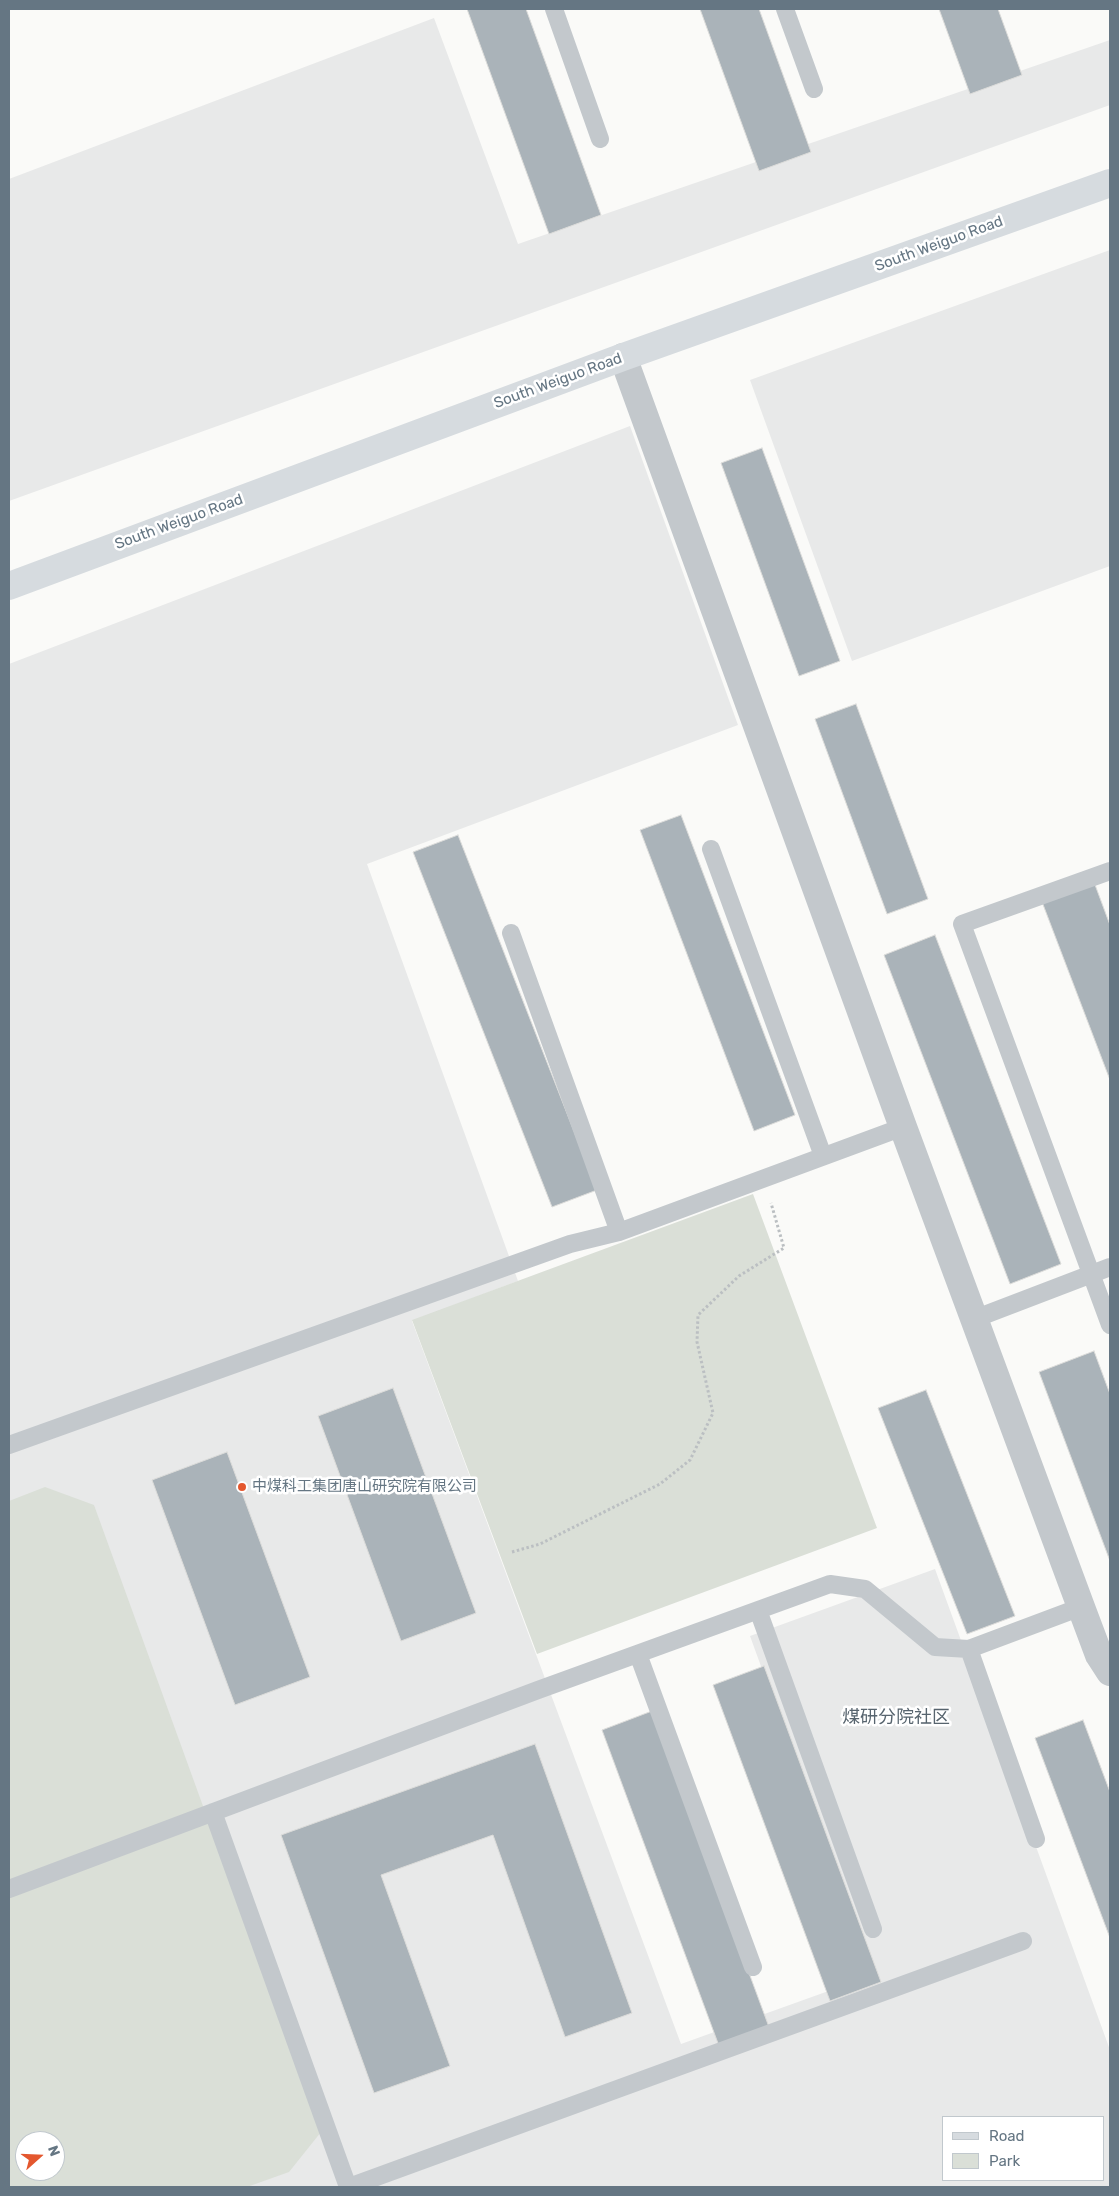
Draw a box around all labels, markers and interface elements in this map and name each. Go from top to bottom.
street label: South Weiguo Road [872,212,1006,276]
street label: South Weiguo Road [491,349,625,413]
street label: South Weiguo Road [112,490,246,554]
place label: 中煤科工集团唐山研究院有限公司 [252,1478,477,1496]
marker: 中煤科工集团唐山研究院有限公司 [236,1481,248,1493]
district label: 煤研分院社区 [842,1707,950,1729]
legend [942,2116,1104,2181]
text: Road [989,2127,1025,2145]
north arrow [15,2131,65,2181]
text: N [44,2143,63,2159]
text: Park [989,2152,1020,2170]

